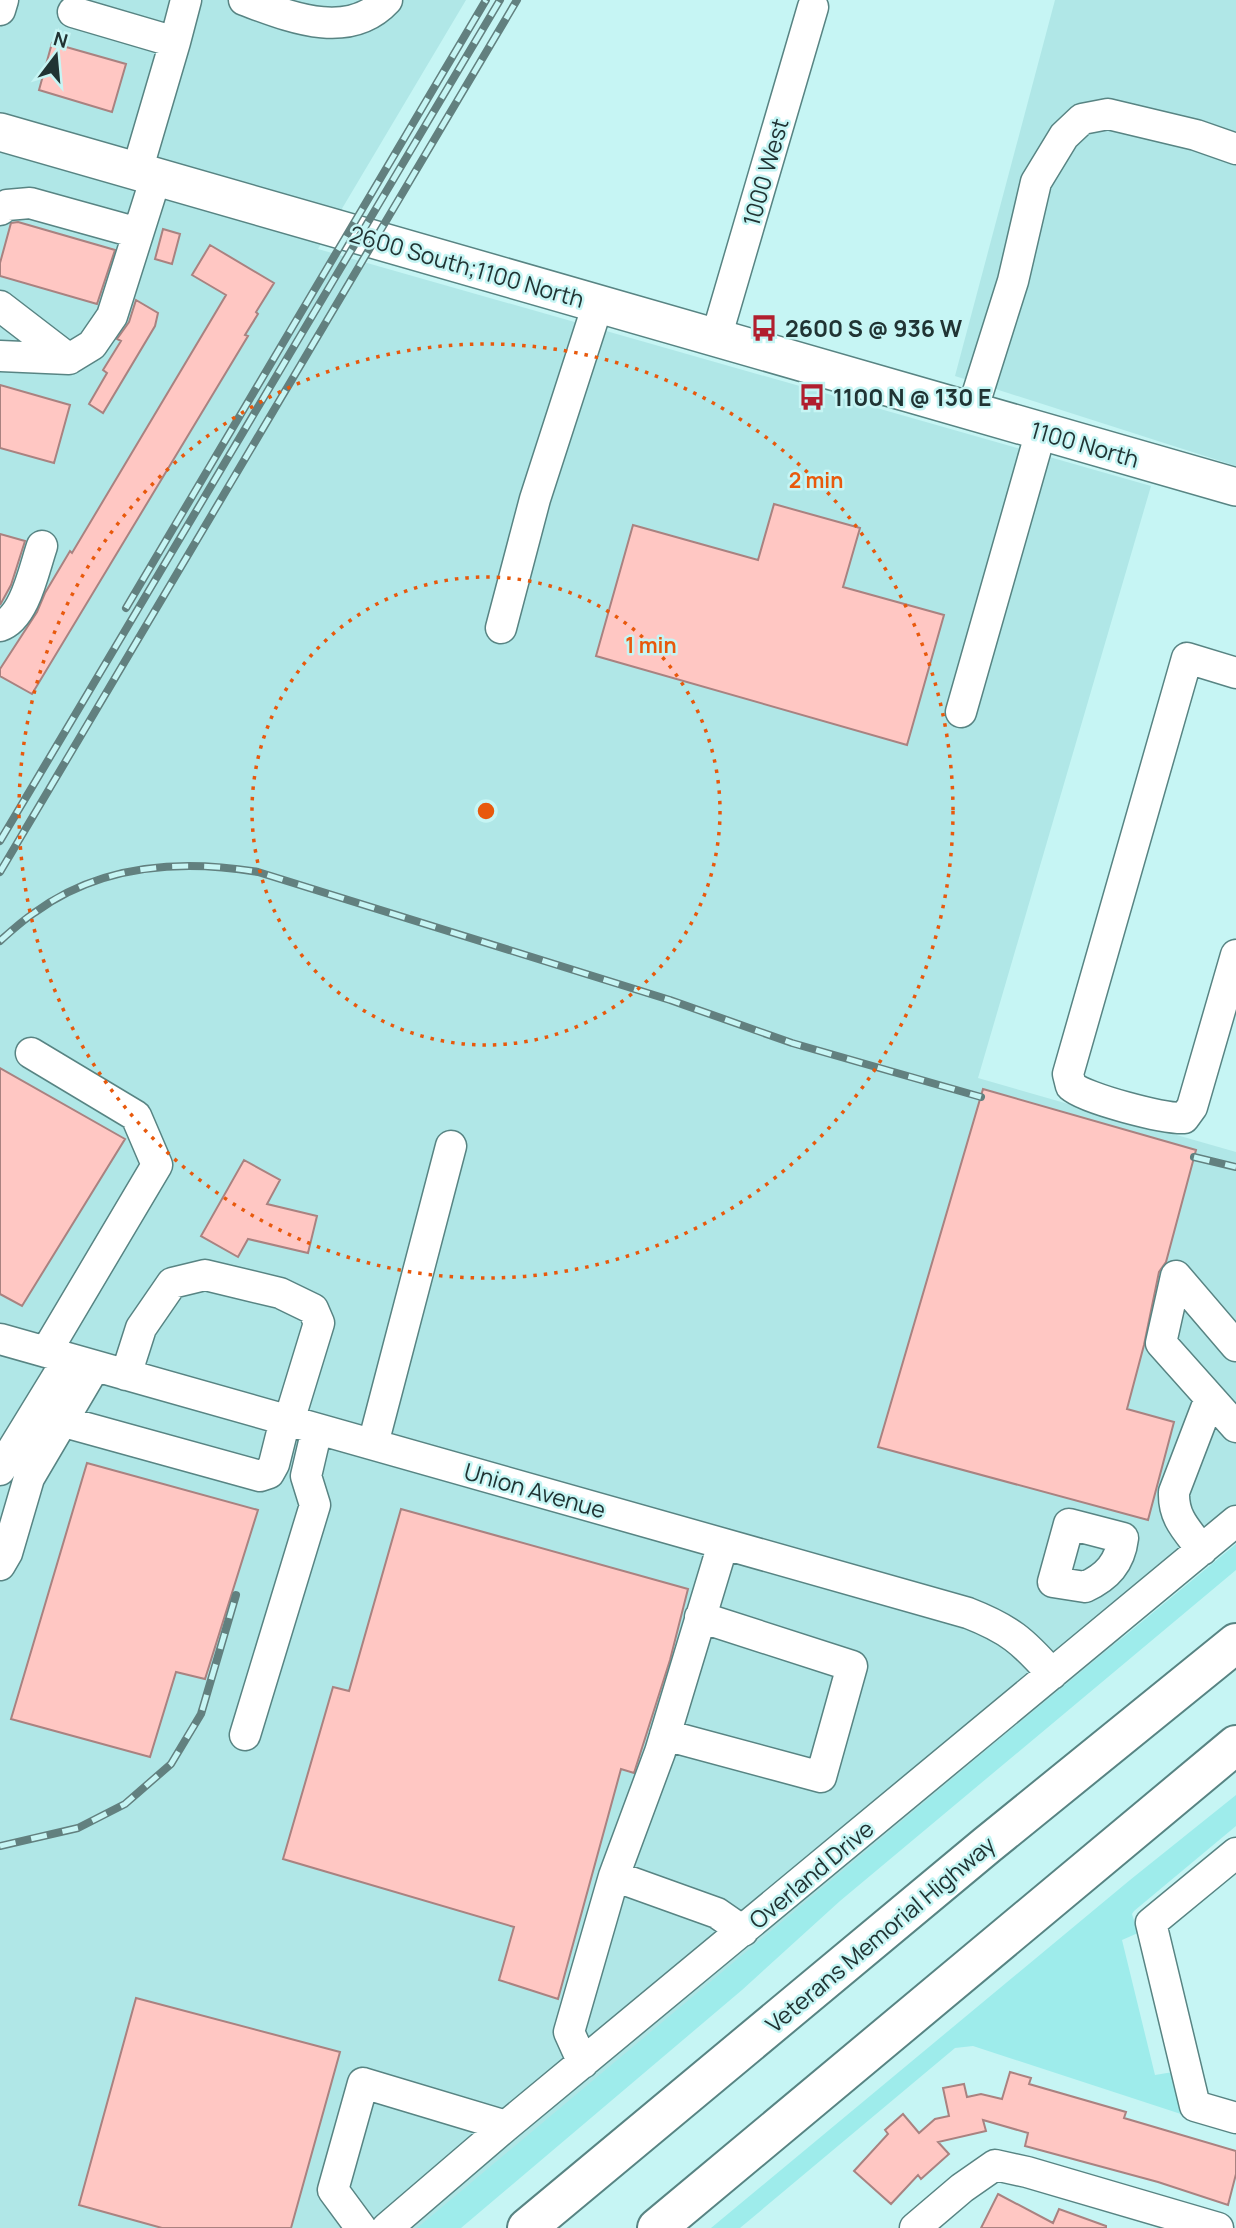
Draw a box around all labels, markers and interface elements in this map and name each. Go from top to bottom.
north arrow [21,21,91,91]
text: N [51,25,71,54]
street label: 1000 West [734,114,796,230]
street label: 2600 South;1100 North [346,217,588,315]
place label: 2600 S @ 936 W [785,312,963,344]
bus stop icon: 2600 S @ 936 W [749,313,779,343]
place label: 1100 N @ 130 E [833,381,991,413]
bus stop icon: 1100 N @ 130 E [797,382,827,412]
street label: 1100 North [1027,413,1143,475]
text: 2 min [789,466,843,494]
text: 1 min [625,631,677,659]
centre of rings [474,799,498,823]
street label: Union Avenue [461,1455,609,1525]
street label: Overland Drive [742,1812,880,1936]
street label: Veterans Memorial Highway [758,1828,1002,2040]

